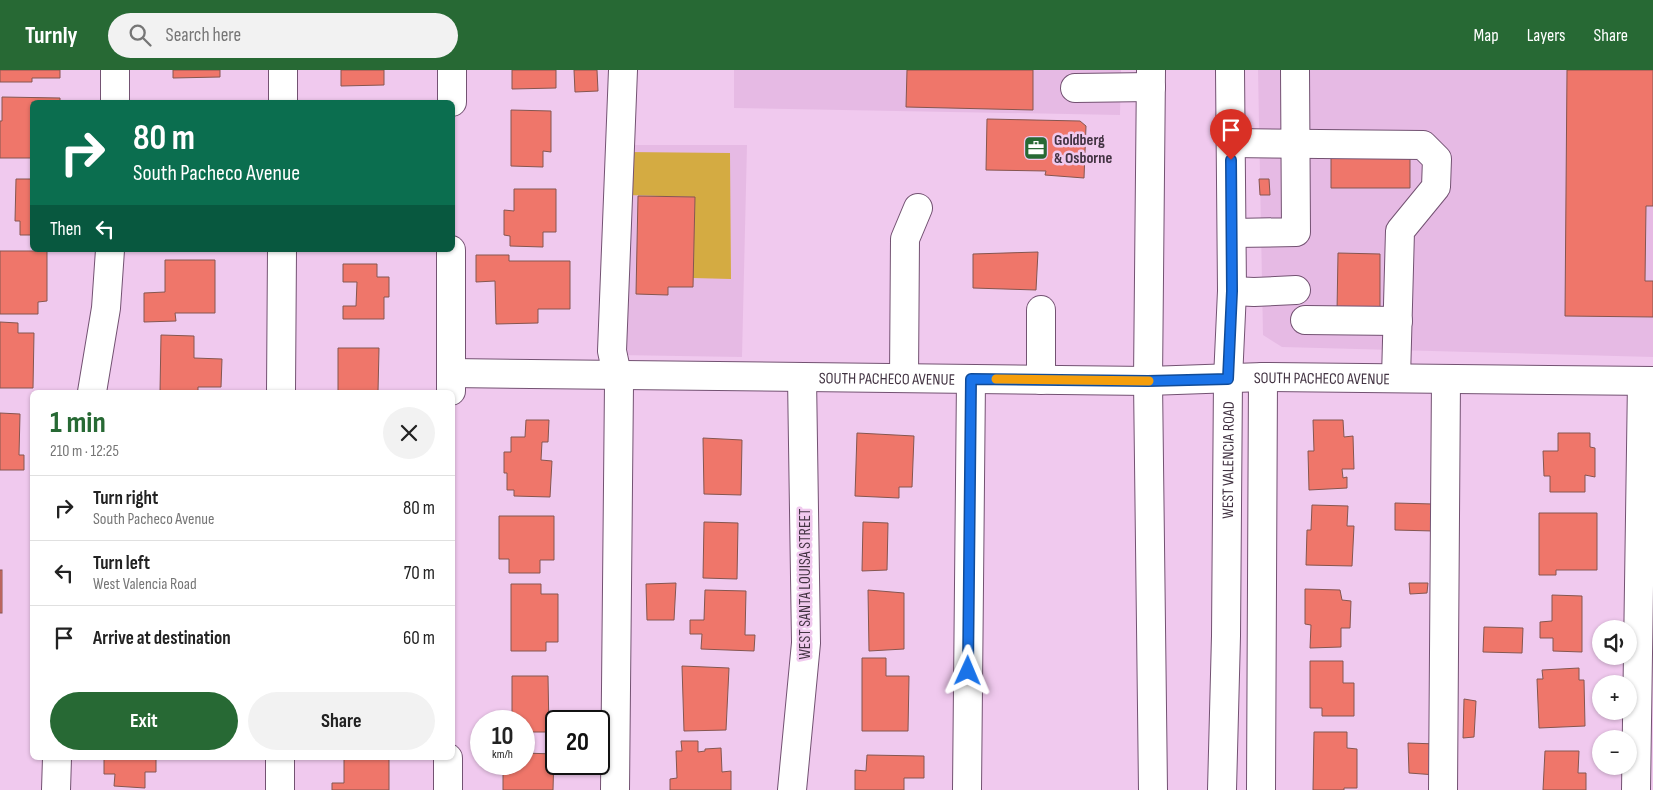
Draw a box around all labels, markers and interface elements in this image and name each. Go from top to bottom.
search box [108,13,458,58]
text: Turnly [25,21,78,50]
icon: search [126,21,154,49]
text: Search here [166,24,241,47]
text: Map [1474,25,1499,46]
text: Layers [1527,25,1566,46]
text: Share [1594,25,1628,46]
pin [1210,109,1252,160]
icon: arrive [1217,116,1245,144]
text: 80 m [133,117,195,160]
icon: right [50,120,115,185]
place label: Goldberg & Osborne [1054,131,1112,168]
office icon: Goldberg & Osborne [1023,135,1049,161]
text: South Pacheco Avenue [133,160,300,187]
icon: left [91,215,119,243]
text: Then [50,218,81,241]
street label: SOUTH PACHECO AVENUE [819,369,955,390]
street label: SOUTH PACHECO AVENUE [1253,369,1390,389]
street label: WEST VALENCIA ROAD [1219,401,1239,519]
text: 1 min [50,405,106,441]
button: close [383,407,435,459]
text: 210 m · 12:25 [50,442,119,461]
text: Turn right [93,487,158,510]
icon: right [50,494,78,522]
text: 80 m [403,497,435,520]
street label: WEST SANTA LOUISA STREET [796,508,815,660]
text: South Pacheco Avenue [93,510,214,529]
text: Turn left [93,552,150,575]
icon: left [50,559,78,587]
text: 70 m [404,562,435,585]
text: West Valencia Road [93,575,197,594]
map controls [1592,620,1637,775]
button: sound [1592,620,1637,665]
icon: arrive [50,624,78,652]
text: Arrive at destination [93,627,231,650]
text: 60 m [403,627,435,650]
position arrow [941,644,993,696]
button: + [1592,675,1637,720]
button: Exit [50,692,238,750]
button: Share [248,692,435,750]
speed limit sign: 20 [545,710,610,775]
text: 10 [492,721,513,752]
button: − [1592,730,1637,775]
text: km/h [492,747,513,762]

